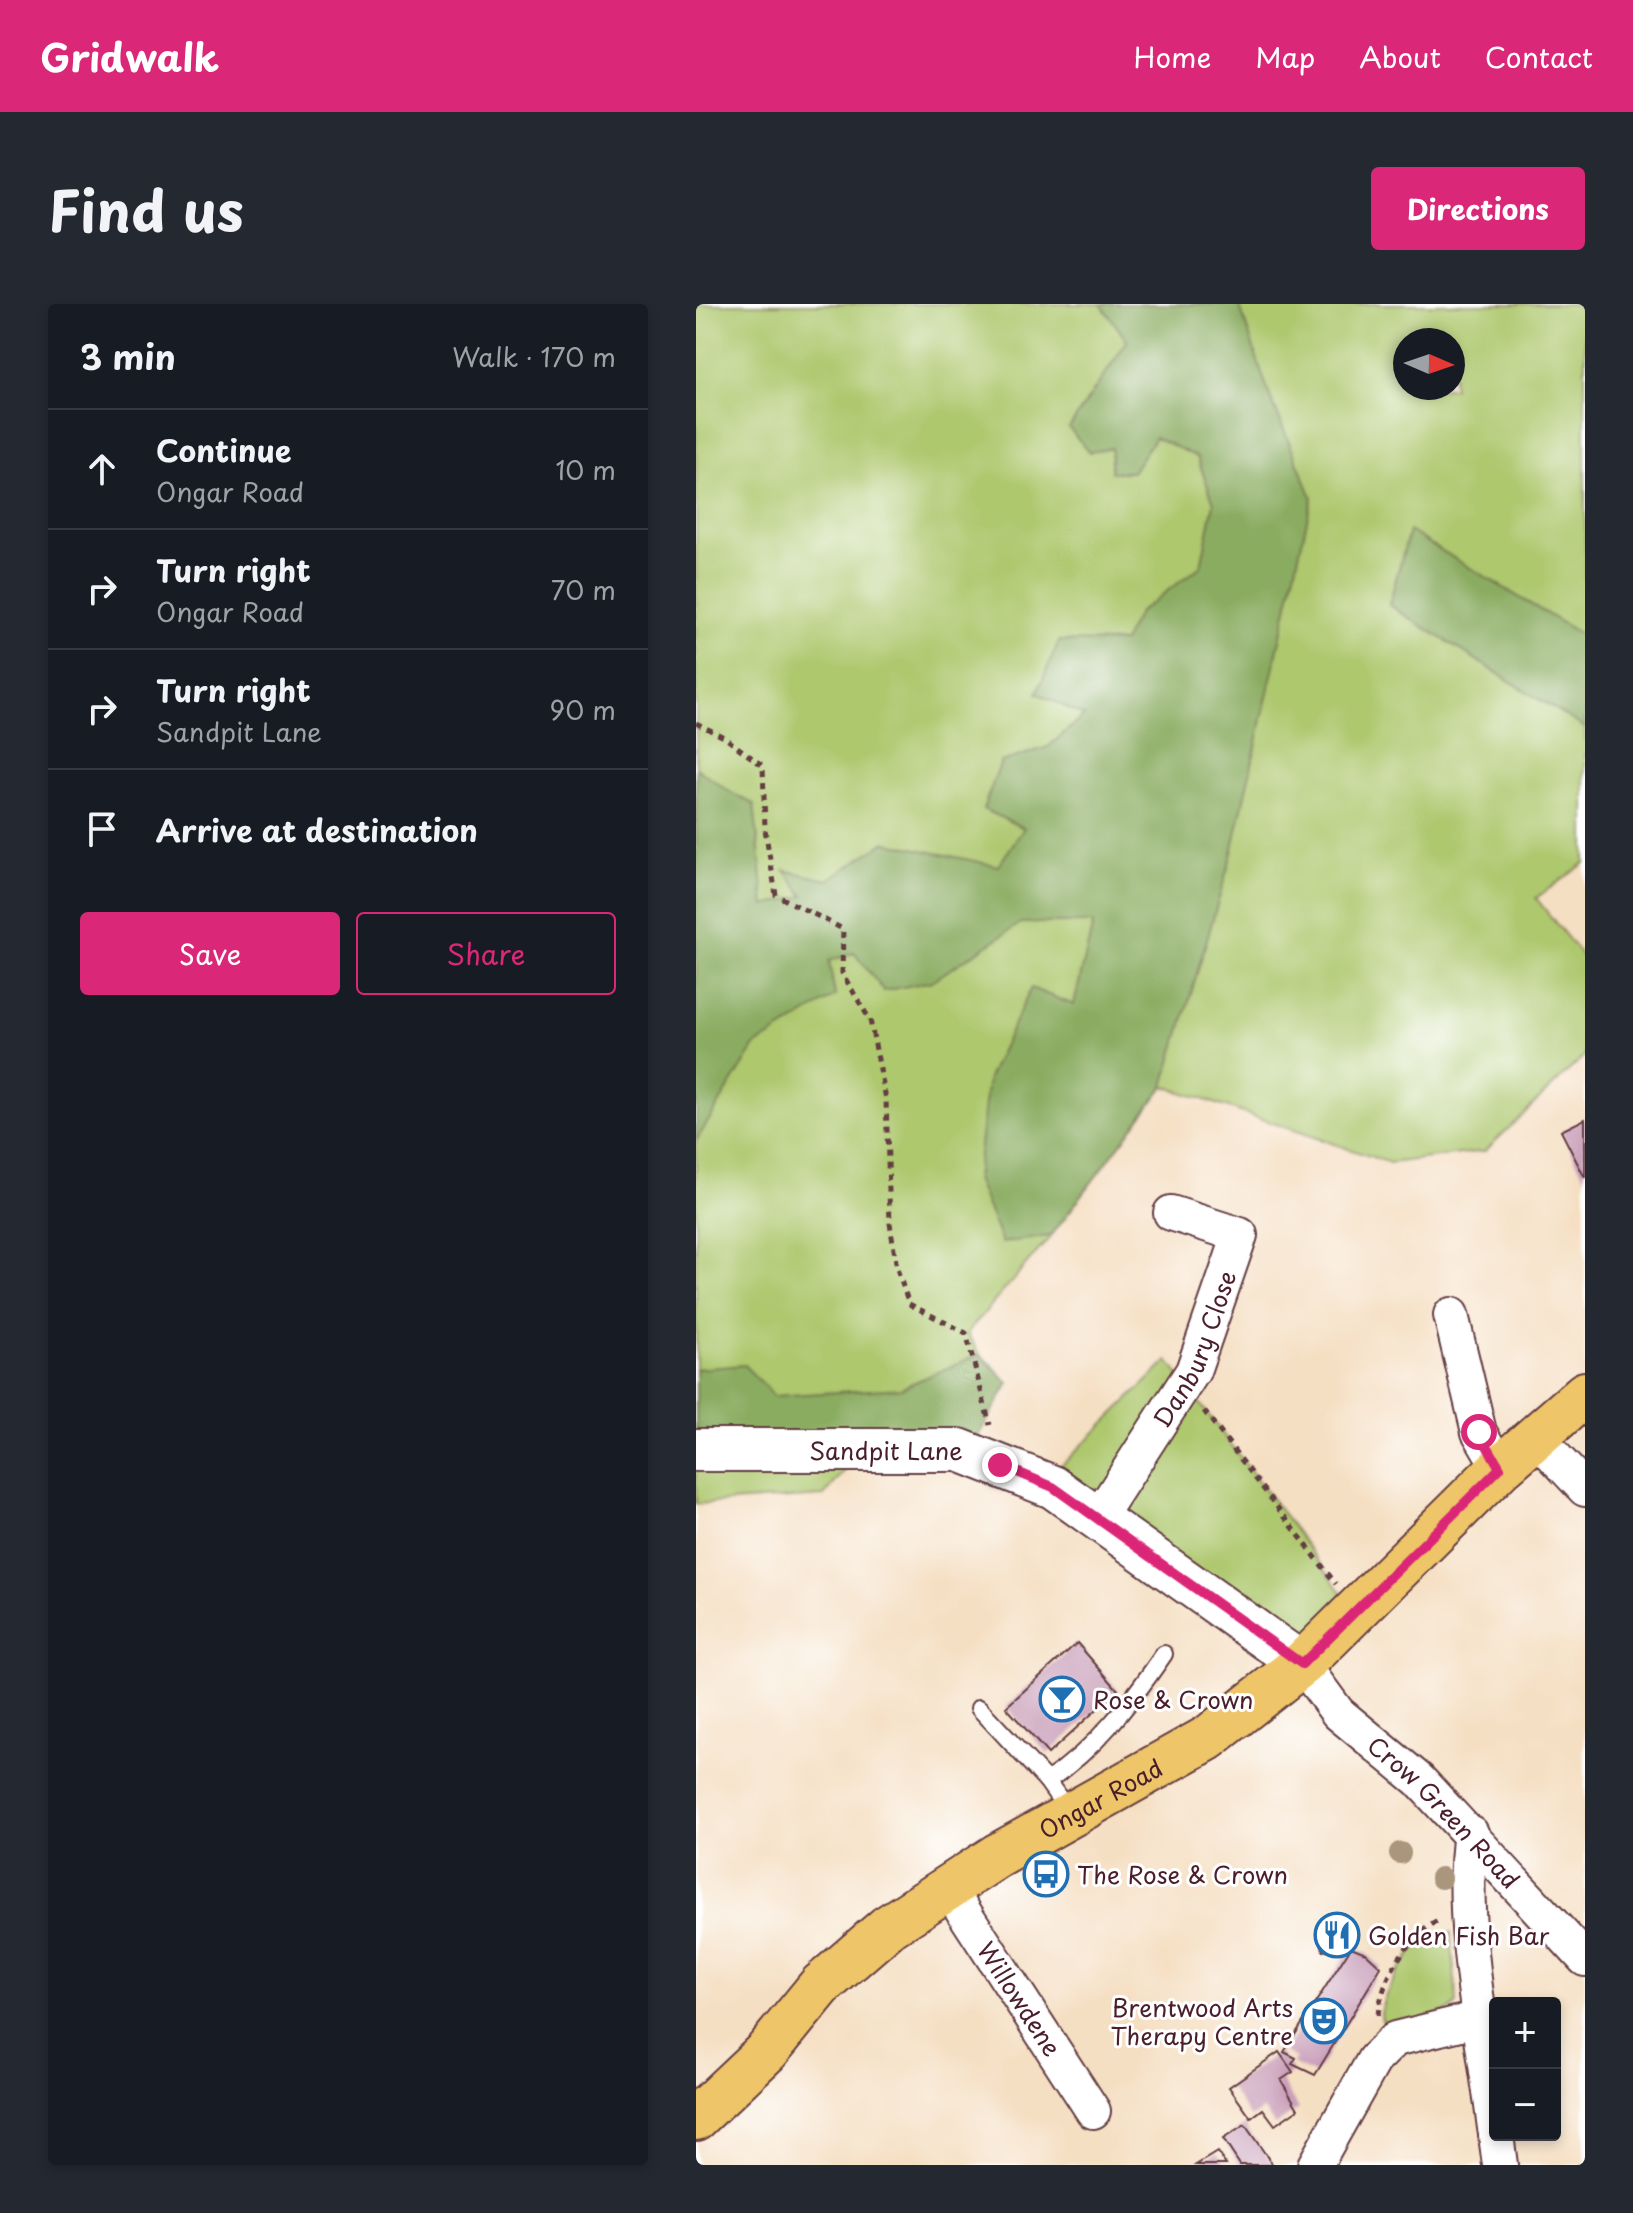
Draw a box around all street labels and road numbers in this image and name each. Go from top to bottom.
street label: Danbury Close [1143,1266,1244,1434]
street label: Sandpit Lane [809,1432,963,1468]
street label: Crow Green Road [1360,1727,1529,1896]
street label: Ongar Road [1032,1749,1169,1847]
street label: Willowdene [969,1934,1071,2063]

